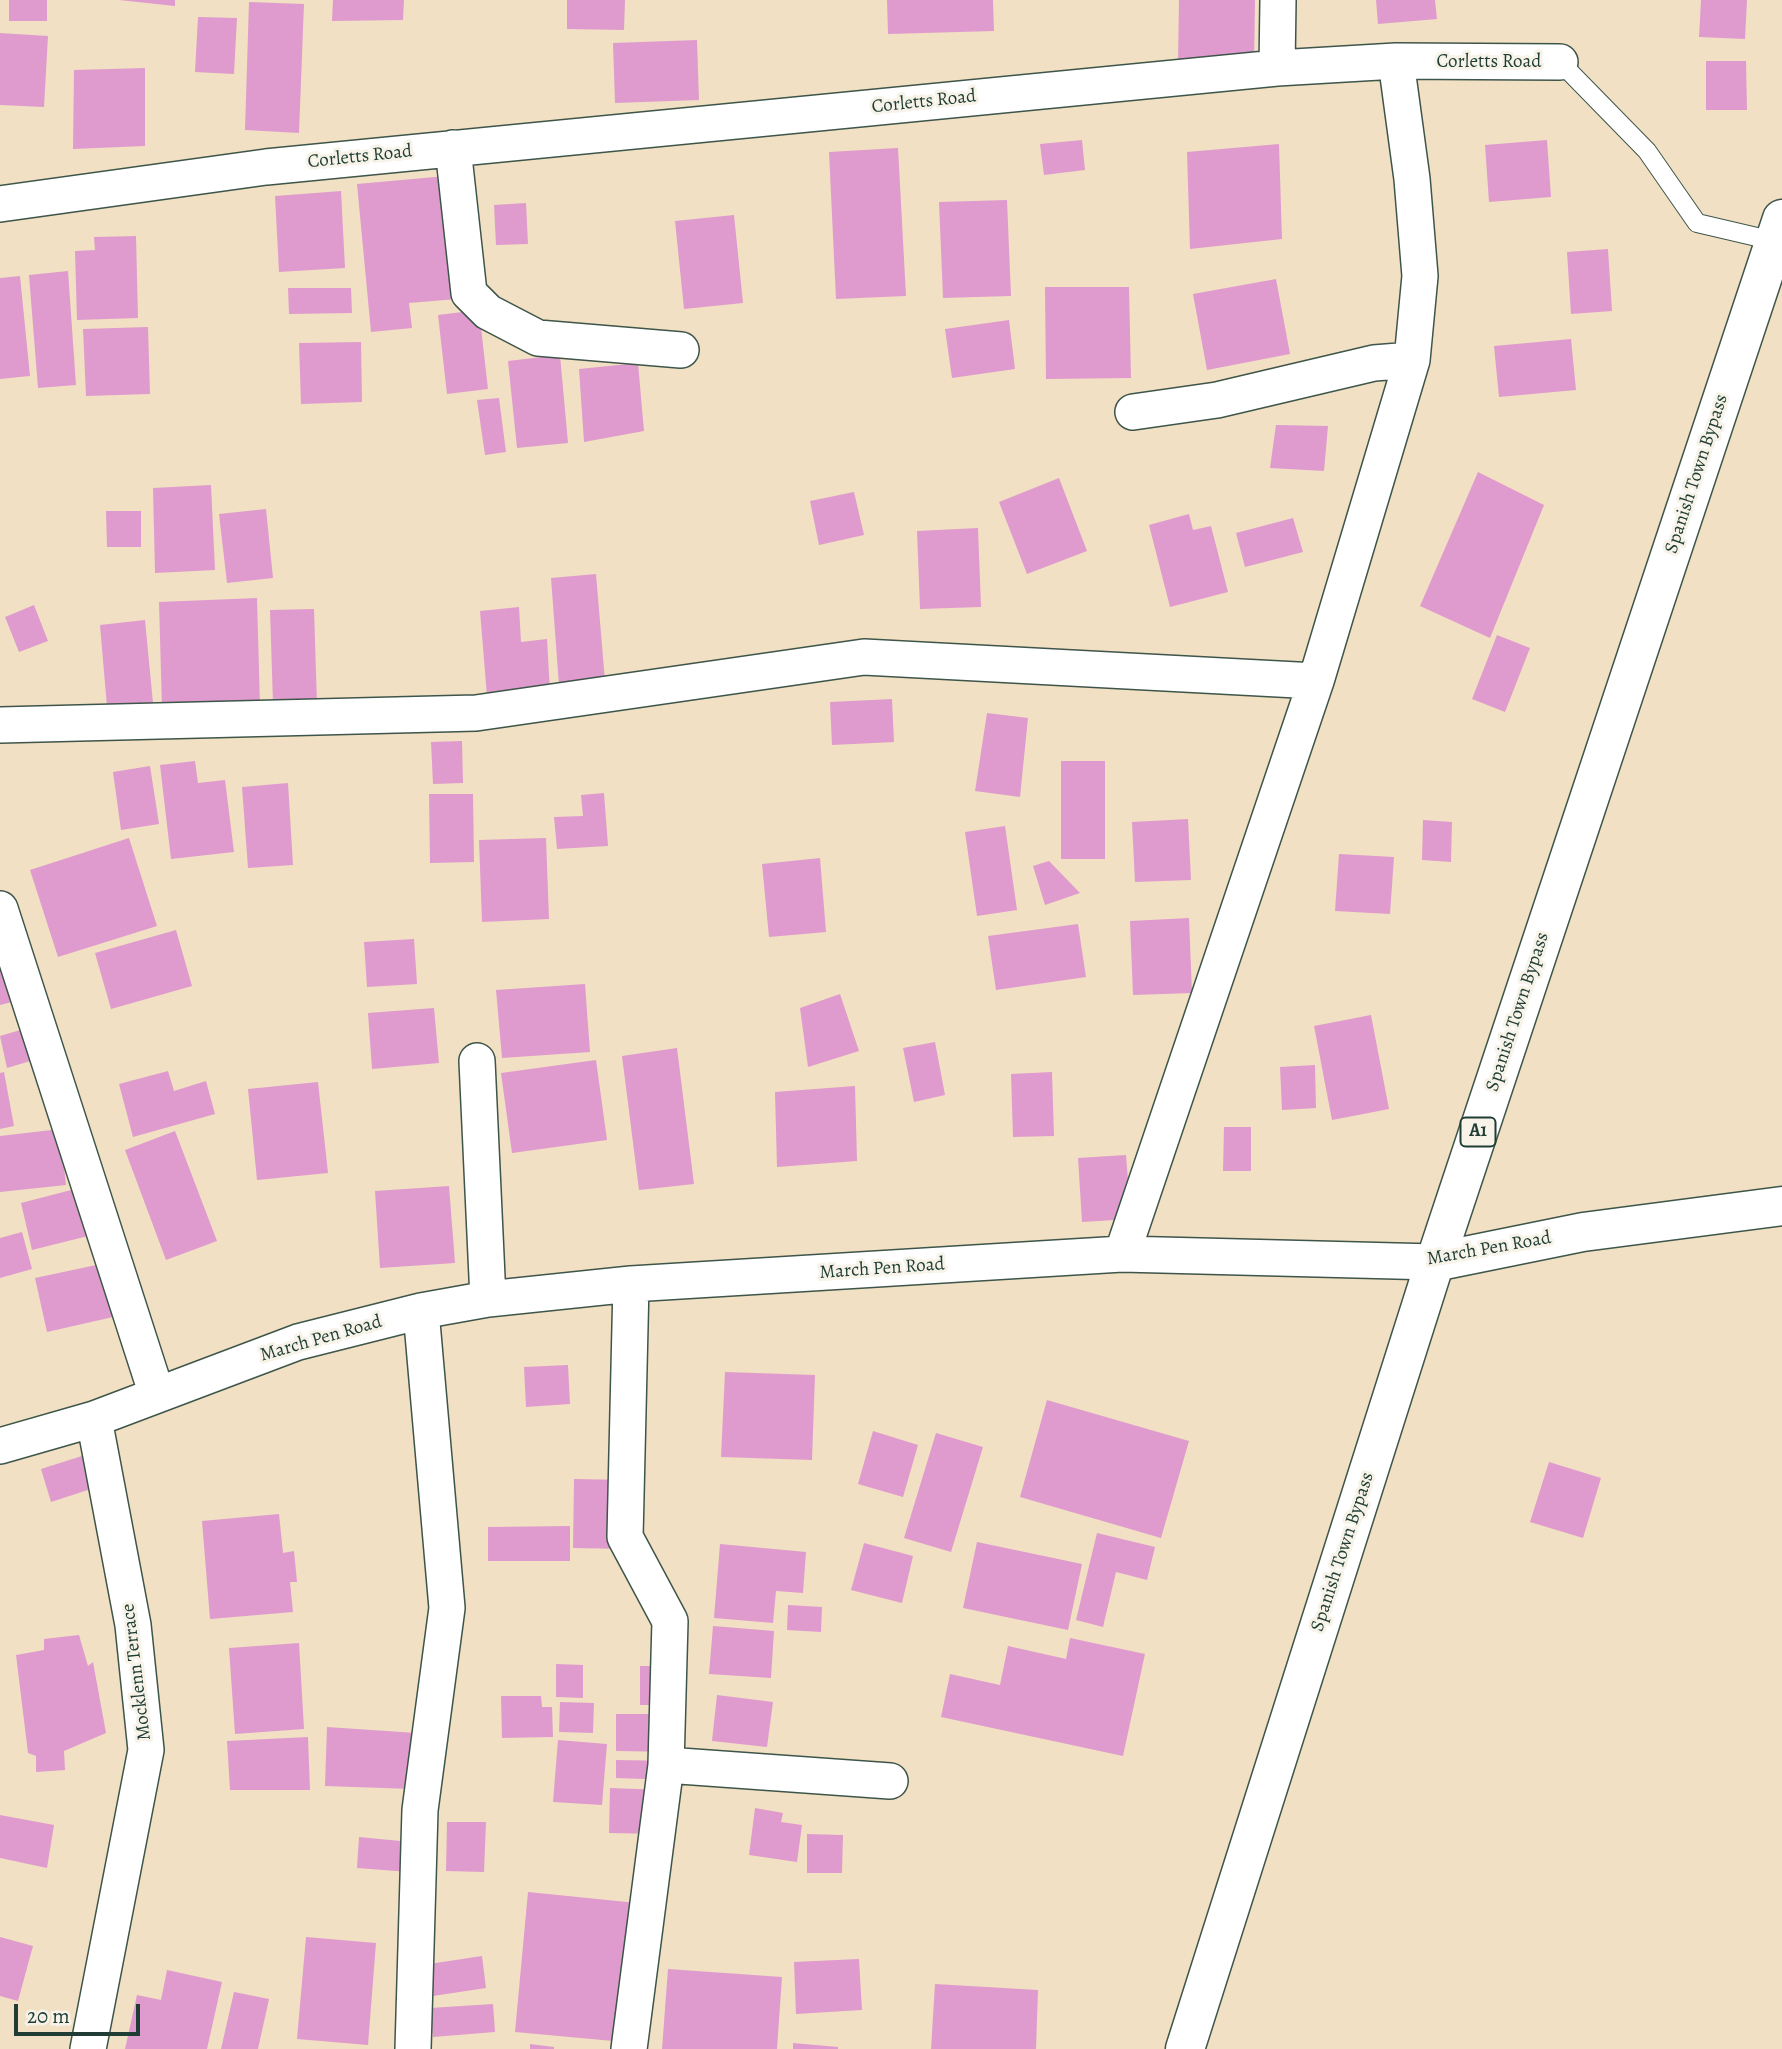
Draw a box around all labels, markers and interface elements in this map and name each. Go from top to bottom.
street label: Corletts Road [1437,51,1541,73]
street label: Corletts Road [871,85,977,119]
street label: Corletts Road [307,140,413,174]
street label: Spanish Town Bypass [1661,392,1733,556]
street label: Spanish Town Bypass [1482,930,1554,1094]
road number: A1 [1460,1118,1496,1147]
street label: March Pen Road [1425,1227,1553,1271]
street label: March Pen Road [819,1253,945,1285]
street label: March Pen Road [257,1311,385,1367]
street label: Spanish Town Bypass [1307,1470,1379,1634]
street label: Mocklenn Terrace [117,1602,157,1742]
scale bar [18,1990,144,2034]
text: 20 m [27,2002,70,2030]

